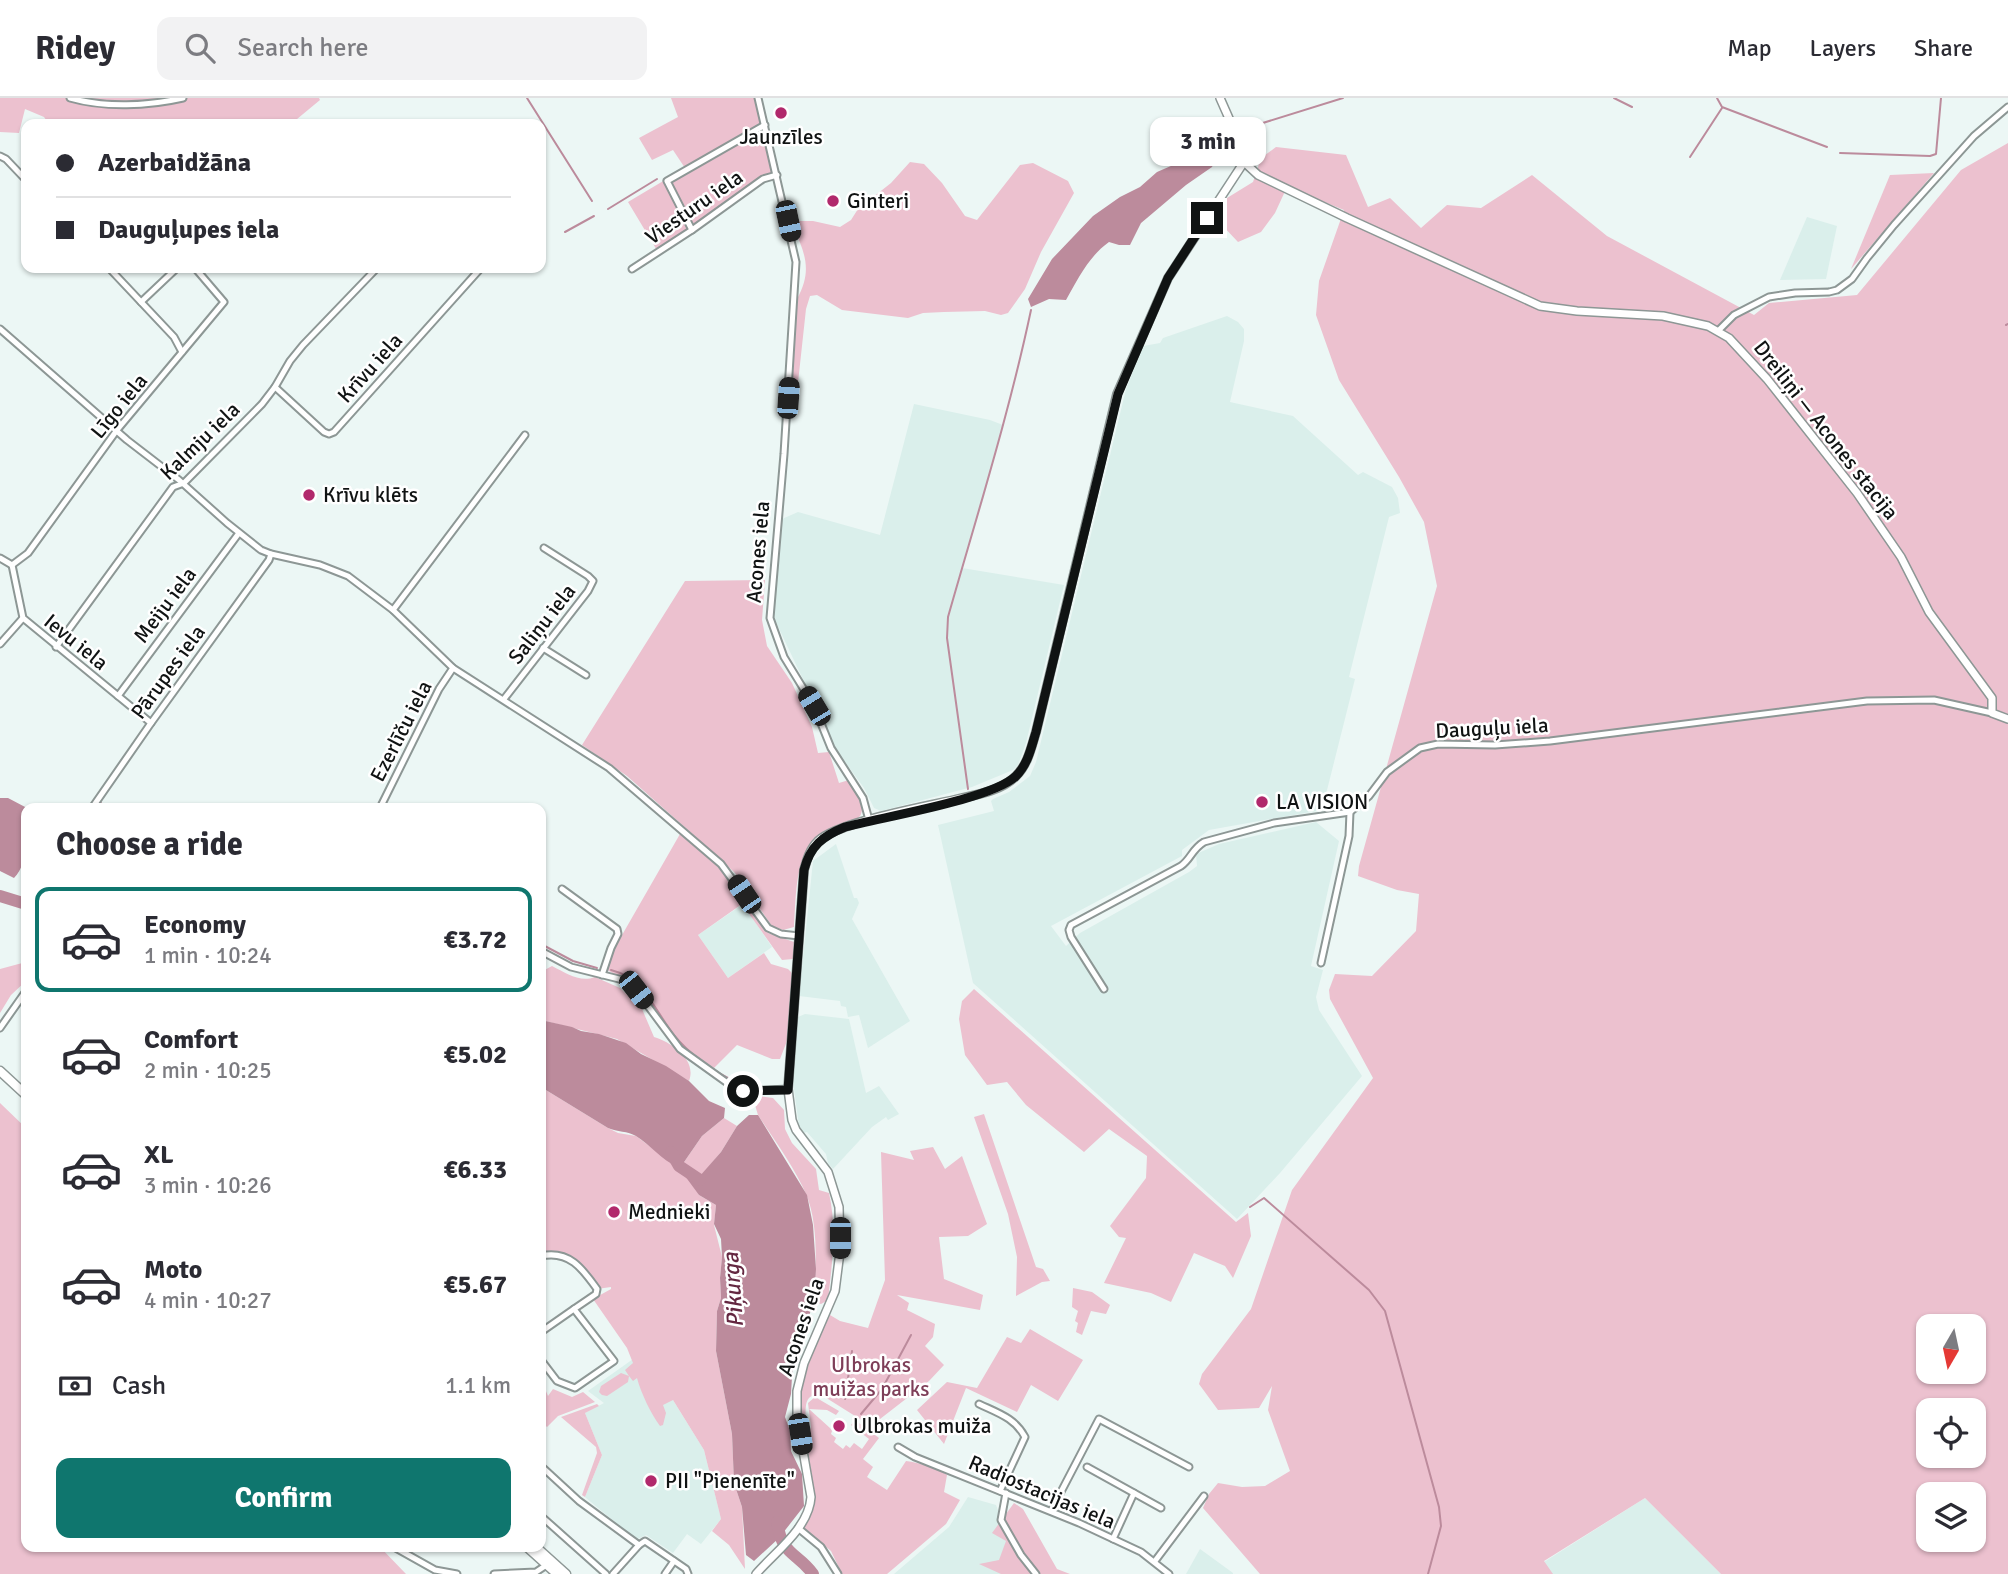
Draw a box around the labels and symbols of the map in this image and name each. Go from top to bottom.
marker: Jaunzīles [773,105,789,121]
callout: 3 min [1149,116,1265,166]
place label: Jaunzīles [739,124,823,150]
street label: Viesturu iela [640,164,748,250]
place label: Ginteri [847,188,909,214]
marker: Ginteri [825,193,841,209]
car [774,198,803,244]
route end [1191,202,1223,234]
street label: Krīvu iela [332,328,408,408]
street label: Dreiliņi — Acones stacija [1748,335,1904,525]
street label: Līgo iela [85,368,153,444]
car [777,376,800,420]
street label: Kalmju iela [155,397,245,485]
place label: Krīvu klēts [323,482,418,508]
marker: Krīvu klēts [301,487,317,503]
street label: Acones iela [741,500,775,604]
street label: Meiju iela [128,562,202,648]
street label: Saliņu iela [503,579,581,669]
street label: Ievu iela [39,608,113,676]
street label: Pārupes iela [125,620,211,724]
street label: Ezerlīču iela [364,676,438,786]
car [795,683,834,729]
street label: Dauguļu iela [1435,712,1549,744]
place label: LA VISION [1276,789,1368,815]
marker: LA VISION [1254,794,1270,810]
car [724,871,765,917]
car [615,967,658,1013]
route start [727,1075,759,1107]
place label: Mednieki [628,1199,710,1225]
marker: Mednieki [606,1204,622,1220]
car [830,1217,851,1259]
water label: Piķurga [716,1250,750,1328]
street label: Acones iela [772,1274,830,1380]
north arrow [1916,1314,1986,1384]
park label: Ulbrokas muižas parks [813,1352,929,1402]
car [787,1412,814,1456]
place label: Ulbrokas muiža [853,1413,991,1439]
marker: Ulbrokas muiža [831,1418,847,1434]
street label: Radiostacijas iela [965,1449,1119,1535]
place label: PII "Pienenīte" [665,1468,795,1494]
marker: PII "Pienenīte" [643,1473,659,1489]

